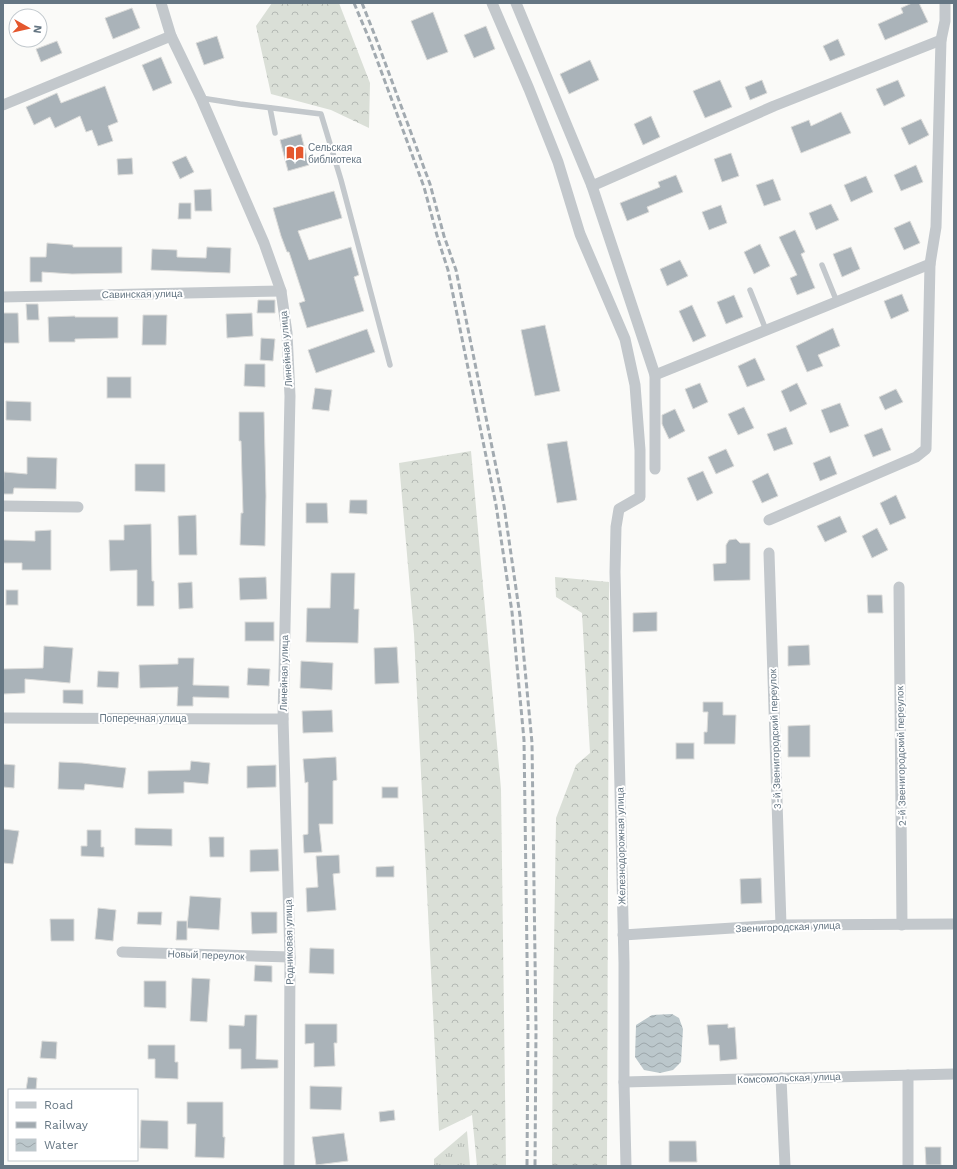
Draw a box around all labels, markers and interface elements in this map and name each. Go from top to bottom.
north arrow [8,8,48,48]
text: N [30,24,44,34]
place label: Сельская библиотека [308,142,362,165]
library icon: Сельская библиотека [285,143,305,163]
street label: Савинская улица [102,288,183,300]
street label: Линейная улица [278,310,294,387]
street label: Линейная улица [278,634,290,711]
street label: 3-й Звенигородский переулок [767,668,783,809]
street label: 2-й Звенигородский переулок [894,685,908,826]
street label: Поперечная улица [99,713,187,724]
street label: Железнодорожная улица [614,787,628,905]
street label: Родниковая улица [283,899,295,985]
street label: Звенигородская улица [735,920,841,934]
street label: Новый переулок [167,948,245,962]
street label: Комсомольская улица [737,1071,841,1085]
legend [8,1089,138,1161]
text: Road [44,1098,73,1112]
text: Railway [44,1118,89,1132]
text: Water [44,1138,79,1152]

